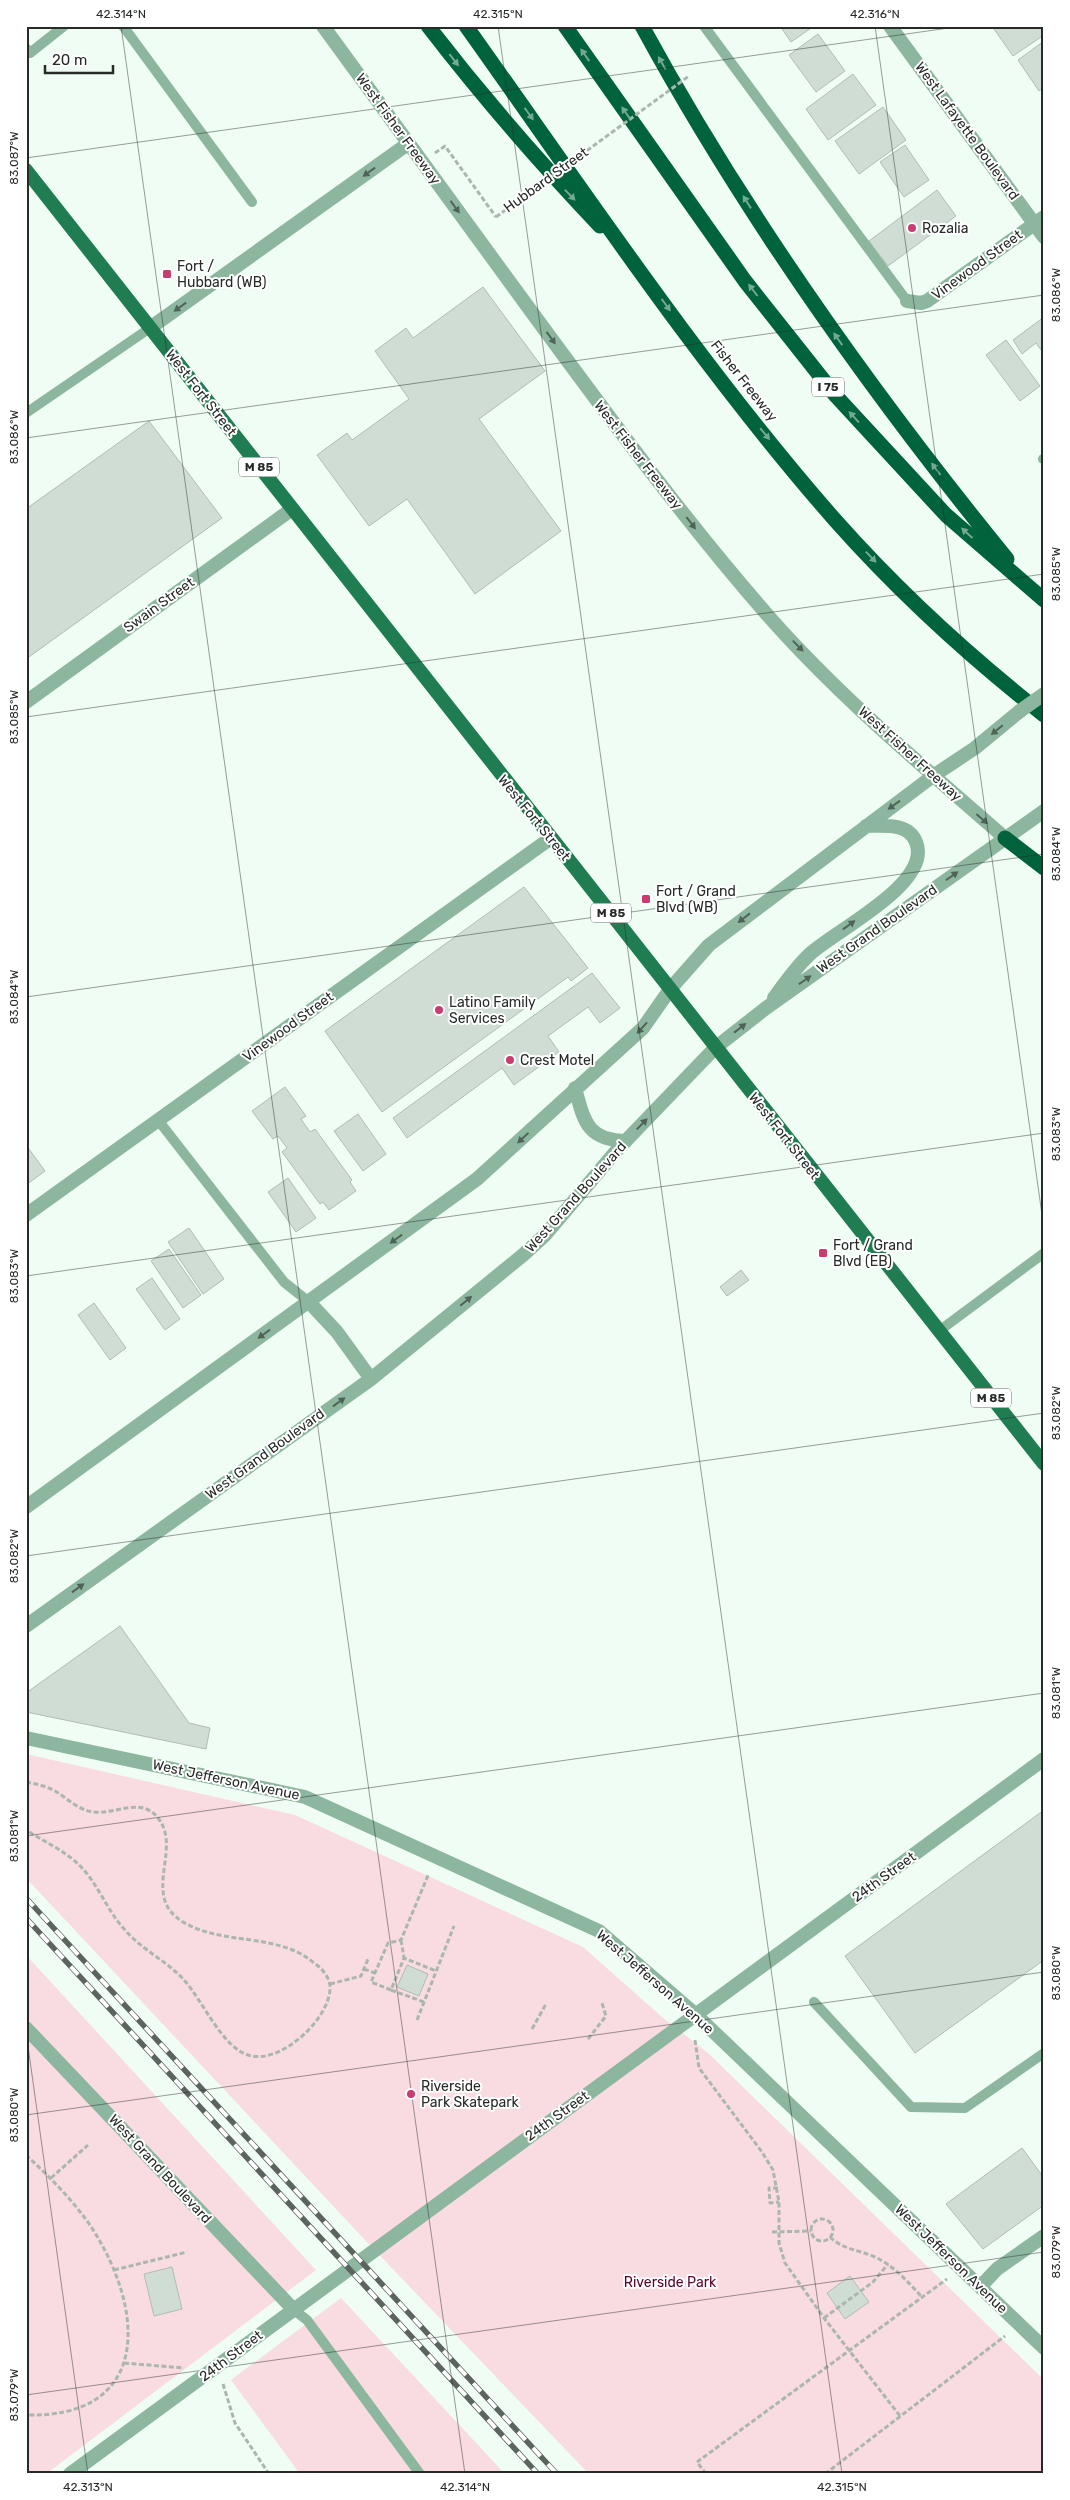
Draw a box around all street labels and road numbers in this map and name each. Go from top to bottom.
street label: West Lafayette Boulevard [911,59,1023,203]
street label: West Fisher Freeway [352,70,444,188]
street label: Hubbard Street [500,143,592,216]
street label: Vinewood Street [928,226,1026,304]
street label: Fisher Freeway [707,337,781,425]
street label: West Fort Street [162,346,241,440]
road number: I 75 [812,378,844,397]
street label: West Fisher Freeway [590,397,686,513]
road number: M 85 [239,458,279,477]
street label: Swain Street [120,573,198,636]
street label: West Fisher Freeway [855,703,965,805]
street label: West Fort Street [494,772,574,865]
street label: West Grand Boulevard [814,881,940,977]
road number: M 85 [591,904,631,922]
street label: Vinewood Street [239,988,337,1066]
street label: West Fort Street [745,1089,824,1183]
street label: West Grand Boulevard [522,1138,630,1256]
road number: M 85 [971,1389,1011,1408]
street label: West Grand Boulevard [202,1405,328,1503]
street label: West Jefferson Avenue [151,1756,301,1804]
street label: 24th Street [849,1848,920,1906]
street label: West Jefferson Avenue [593,1926,717,2038]
street label: 24th Street [522,2087,593,2145]
street label: West Grand Boulevard [105,2111,215,2227]
street label: West Jefferson Avenue [891,2201,1011,2317]
street label: 24th Street [196,2326,266,2385]

